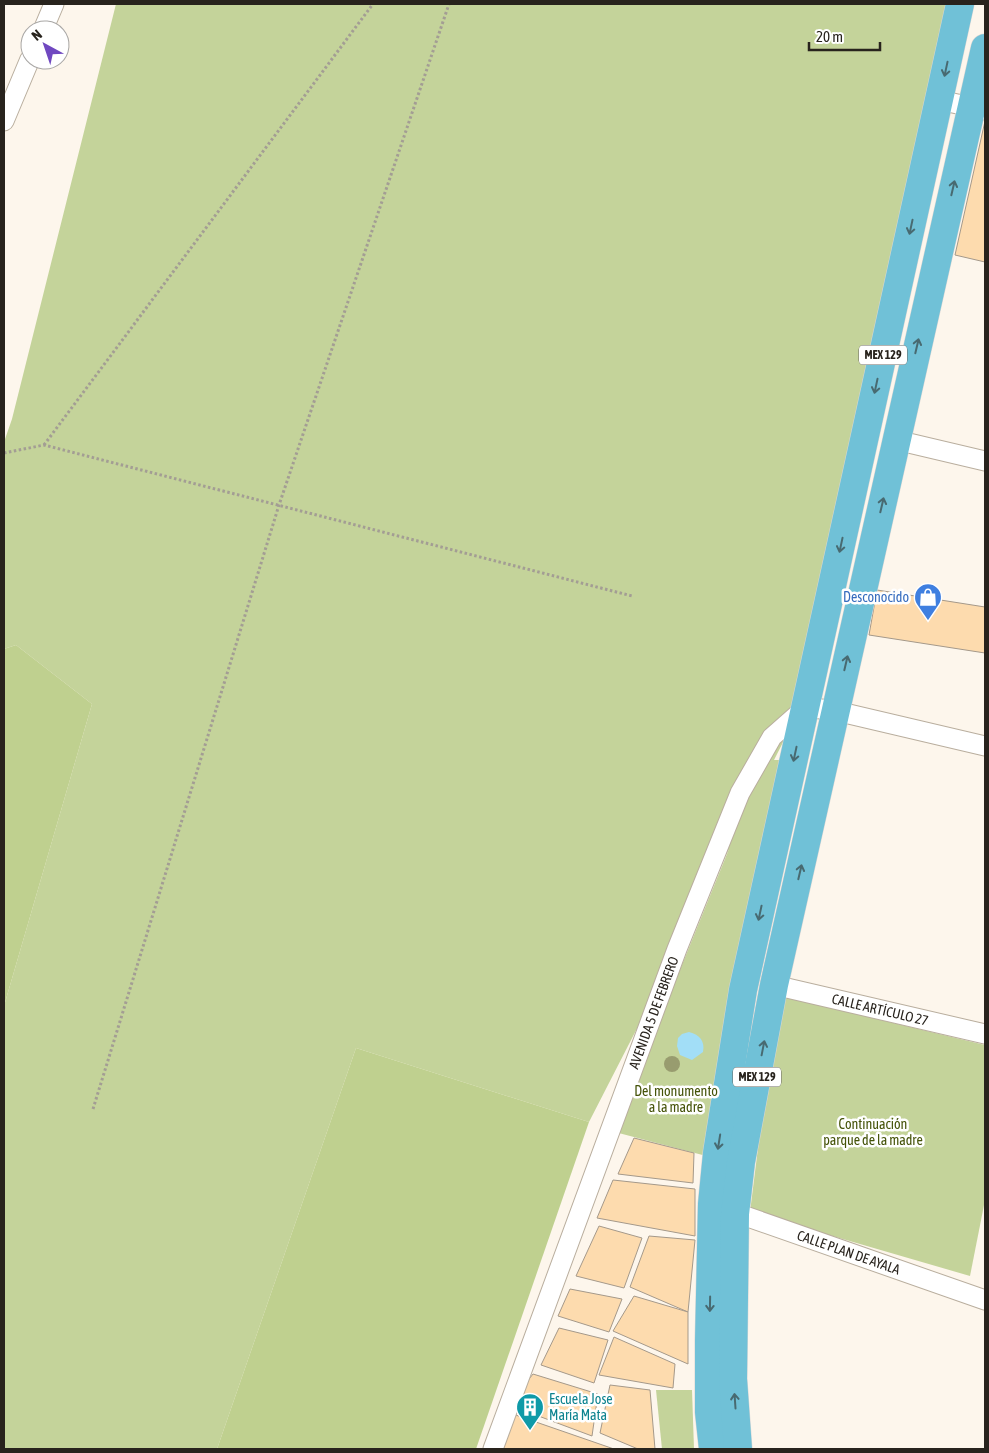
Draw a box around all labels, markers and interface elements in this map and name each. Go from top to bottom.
north arrow [20,20,70,70]
scale bar [809,20,880,52]
text: N [28,26,45,44]
text: 20 m [816,28,843,45]
one-way arrow [941,60,950,76]
one-way arrow [949,180,958,196]
one-way arrow [906,219,916,235]
one-way arrow [913,339,922,355]
road number: MEX 129 [859,346,907,364]
one-way arrow [871,377,881,393]
one-way arrow [878,497,887,513]
one-way arrow [836,536,846,552]
shop icon: Desconocido [913,582,943,621]
place label: Desconocido [843,589,909,605]
one-way arrow [842,656,851,672]
one-way arrow [790,746,799,762]
one-way arrow [796,864,805,880]
one-way arrow [755,905,764,921]
street label: AVENIDA 5 DE FEBRERO [626,954,682,1071]
street label: CALLE ARTÍCULO 27 [830,991,930,1029]
one-way arrow [758,1040,768,1056]
road number: MEX 129 [733,1068,781,1086]
park label: Del monumento a la madre [634,1083,718,1115]
park label: Continuación parque de la madre [823,1116,923,1148]
one-way arrow [713,1133,723,1149]
street label: CALLE PLAN DE AYALA [795,1227,902,1278]
one-way arrow [705,1296,715,1312]
place label: Escuela Jose María Mata [549,1391,613,1423]
building icon: Escuela Jose María Mata [515,1392,545,1431]
one-way arrow [730,1393,739,1409]

